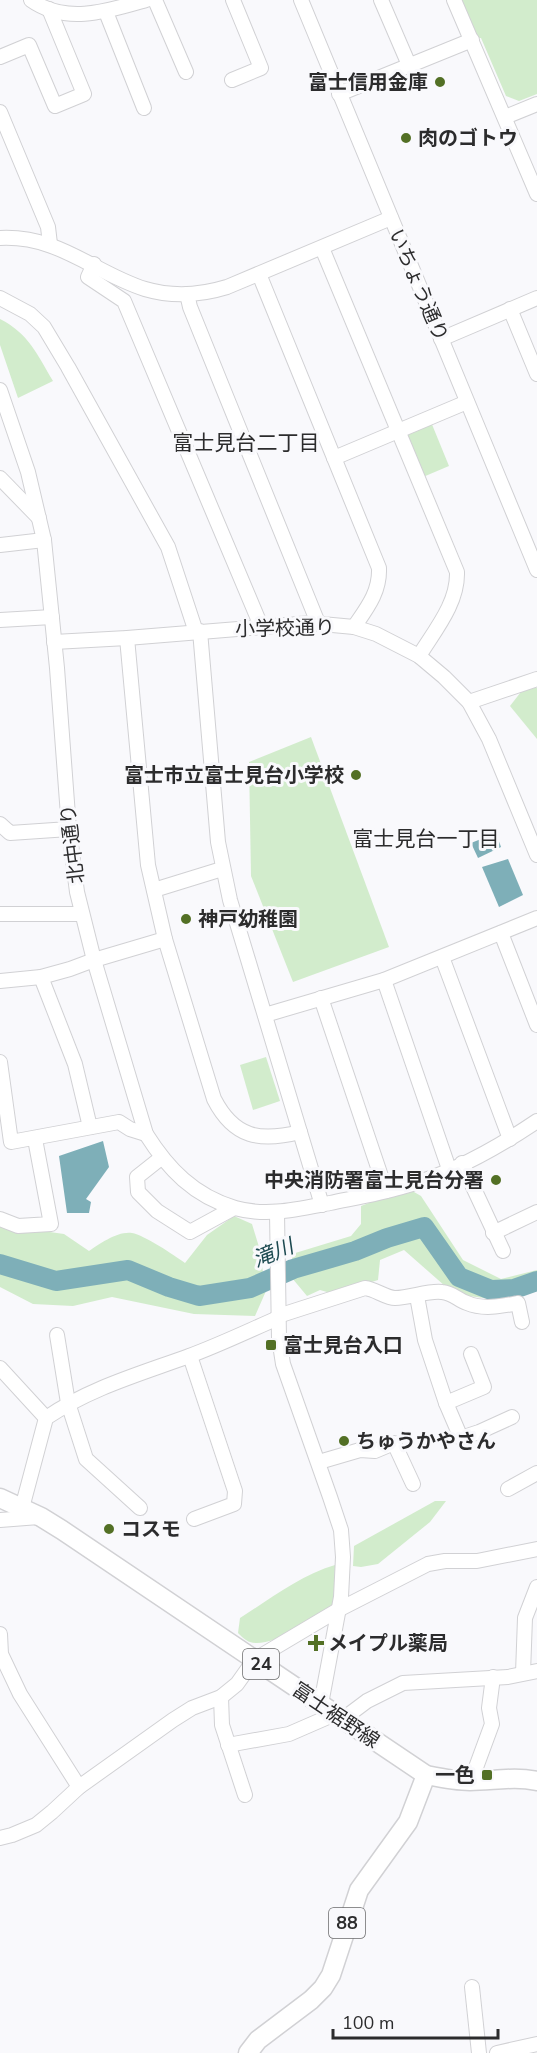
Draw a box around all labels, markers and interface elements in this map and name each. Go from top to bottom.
place label: 富士信用金庫 [308,69,428,96]
marker: 富士信用金庫 [433,75,447,89]
place label: 肉のゴトウ [418,125,518,152]
marker: 肉のゴトウ [399,131,413,145]
street label: いちょう通り [383,225,454,346]
district label: 富士見台二丁目 [173,429,320,457]
street label: 小学校通り [235,614,335,643]
place label: 富士市立富士見台小学校 [124,762,344,789]
marker: 富士市立富士見台小学校 [349,768,363,782]
street label: 北中通り [54,803,91,885]
district label: 富士見台一丁目 [353,825,500,853]
place label: 神戸幼稚園 [198,906,298,933]
marker: 神戸幼稚園 [179,912,193,926]
place label: 中央消防署富士見台分署 [264,1167,484,1194]
marker: 中央消防署富士見台分署 [489,1173,503,1187]
water label: 滝川 [248,1231,300,1274]
place label: 富士見台入口 [283,1332,403,1359]
marker: 富士見台入口 [264,1338,278,1352]
place label: ちゅうかやさん [356,1428,496,1455]
marker: ちゅうかやさん [337,1434,351,1448]
place label: コスモ [121,1516,181,1543]
marker: コスモ [102,1522,116,1536]
place label: メイプル薬局 [328,1630,448,1657]
marker: メイプル薬局 [309,1636,323,1650]
road number: 24 [243,1649,279,1679]
street label: 富士裾野線 [287,1676,385,1755]
place label: 一色 [435,1762,475,1789]
marker: 一色 [480,1768,494,1782]
road number: 88 [329,1908,365,1938]
scale bar [333,2002,498,2040]
text: 100 m [342,2011,394,2035]

